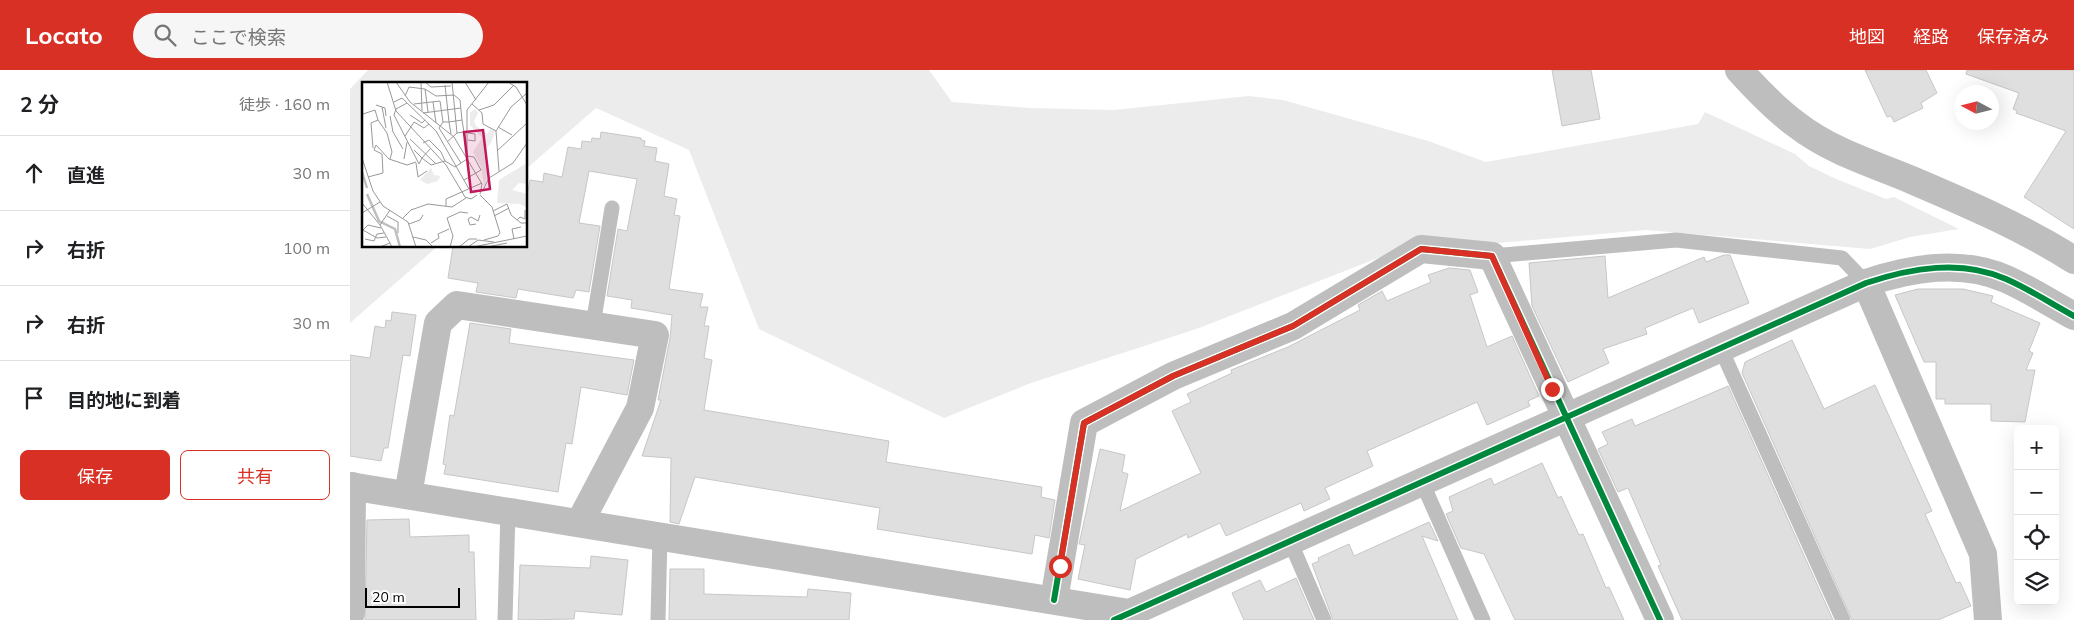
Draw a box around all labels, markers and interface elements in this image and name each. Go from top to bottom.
search box [133,13,483,58]
text: Locato [25,20,103,50]
icon: search [151,21,179,49]
text: ここで検索 [191,25,286,49]
text: 地図 [1849,25,1885,48]
text: 経路 [1913,25,1949,48]
text: 保存済み [1977,25,2049,48]
inset map [362,82,528,248]
north arrow [1954,85,1999,130]
text: 2 分 [20,91,59,117]
text: 徒歩 · 160 m [239,94,330,114]
icon: ahead [20,159,48,187]
text: 直進 [67,163,105,187]
text: 30 m [293,163,330,183]
icon: right [20,234,48,262]
text: 右折 [67,238,105,262]
text: 100 m [283,238,330,258]
icon: right [20,309,48,337]
text: 右折 [67,313,105,337]
text: 30 m [293,313,330,333]
route end [1541,378,1564,401]
icon: arrive [20,384,48,412]
text: 目的地に到着 [67,388,181,412]
map controls [2014,425,2059,605]
button: + [2014,425,2059,470]
button: 保存 [20,450,170,500]
button: 共有 [180,450,330,500]
button: − [2014,470,2059,515]
button: locate [2014,515,2059,560]
route start [1049,555,1072,578]
button: layers [2014,560,2059,605]
scale bar [365,585,460,608]
text: 20 m [372,588,405,606]

